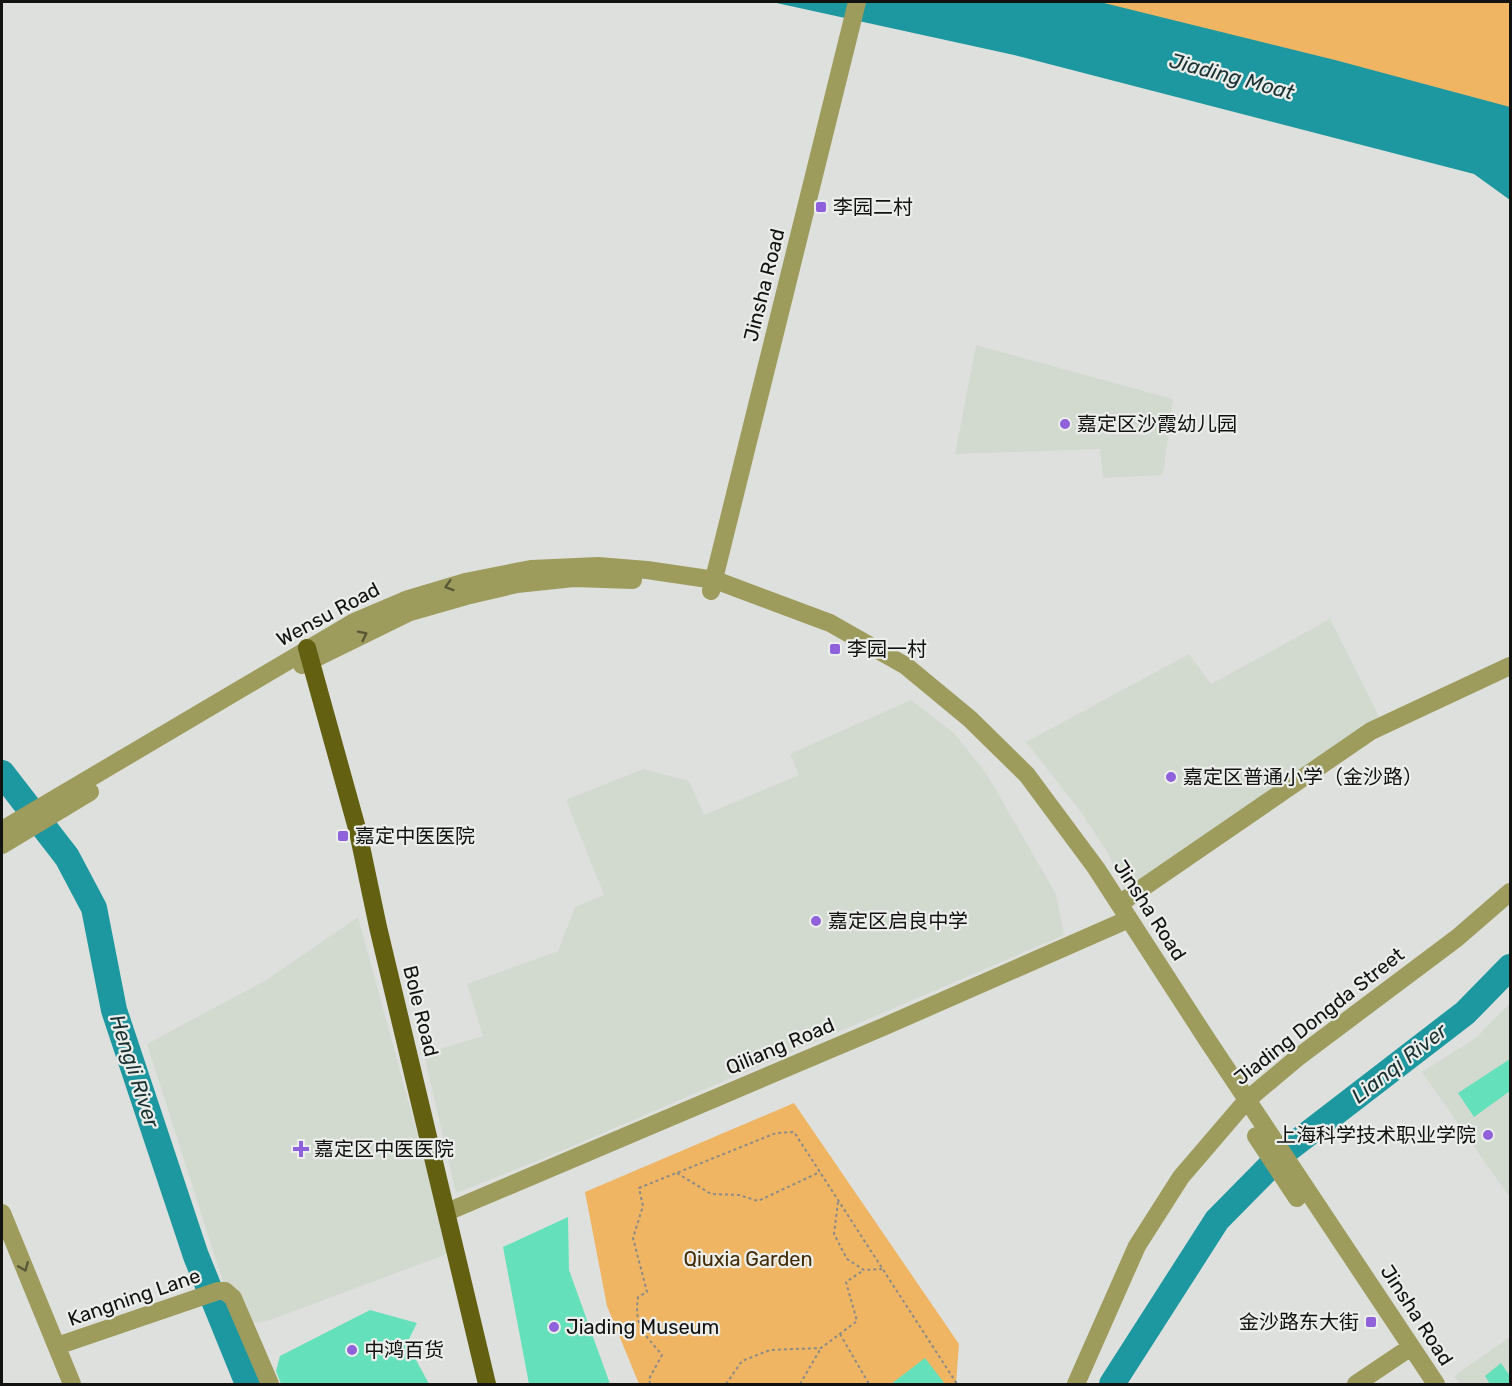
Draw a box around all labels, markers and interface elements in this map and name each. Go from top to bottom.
water label: Jiading Moat [1167,47,1298,105]
place label: 李园二村 [833,195,913,219]
marker: 李园二村 [814,200,828,214]
street label: Jinsha Road [738,226,790,344]
place label: 嘉定区沙霞幼儿园 [1077,412,1237,436]
marker: 嘉定区沙霞幼儿园 [1058,417,1072,431]
street label: Wensu Road [272,577,384,651]
one-way arrow [444,579,455,591]
one-way arrow [357,630,368,642]
place label: 李园一村 [847,637,927,661]
marker: 李园一村 [828,642,842,656]
place label: 嘉定区普通小学（金沙路） [1183,765,1423,789]
marker: 嘉定区普通小学（金沙路） [1164,770,1178,784]
place label: 嘉定中医医院 [355,824,475,848]
marker: 嘉定中医医院 [336,829,350,843]
street label: Jinsha Road [1109,855,1191,965]
place label: 嘉定区启良中学 [828,909,968,933]
marker: 嘉定区启良中学 [809,914,823,928]
street label: Jiading Dongda Street [1229,942,1409,1090]
street label: Bole Road [398,963,444,1059]
water label: Hengli River [105,1011,165,1132]
street label: Qiliang Road [722,1012,838,1080]
water label: Lianqi River [1346,1017,1453,1108]
place label: 上海科学技术职业学院 [1276,1123,1476,1147]
marker: 上海科学技术职业学院 [1481,1128,1495,1142]
place label: 嘉定区中医医院 [314,1137,454,1161]
marker: 嘉定区中医医院 [292,1140,310,1158]
park label: Qiuxia Garden [683,1247,813,1271]
one-way arrow [17,1260,29,1271]
street label: Jinsha Road [1376,1260,1458,1370]
street label: Kangning Lane [65,1263,203,1331]
place label: 金沙路东大街 [1239,1310,1359,1334]
place label: Jiading Museum [566,1315,719,1339]
marker: 金沙路东大街 [1364,1315,1378,1329]
marker: Jiading Museum [547,1320,561,1334]
place label: 中鸿百货 [364,1338,444,1362]
marker: 中鸿百货 [345,1343,359,1357]

